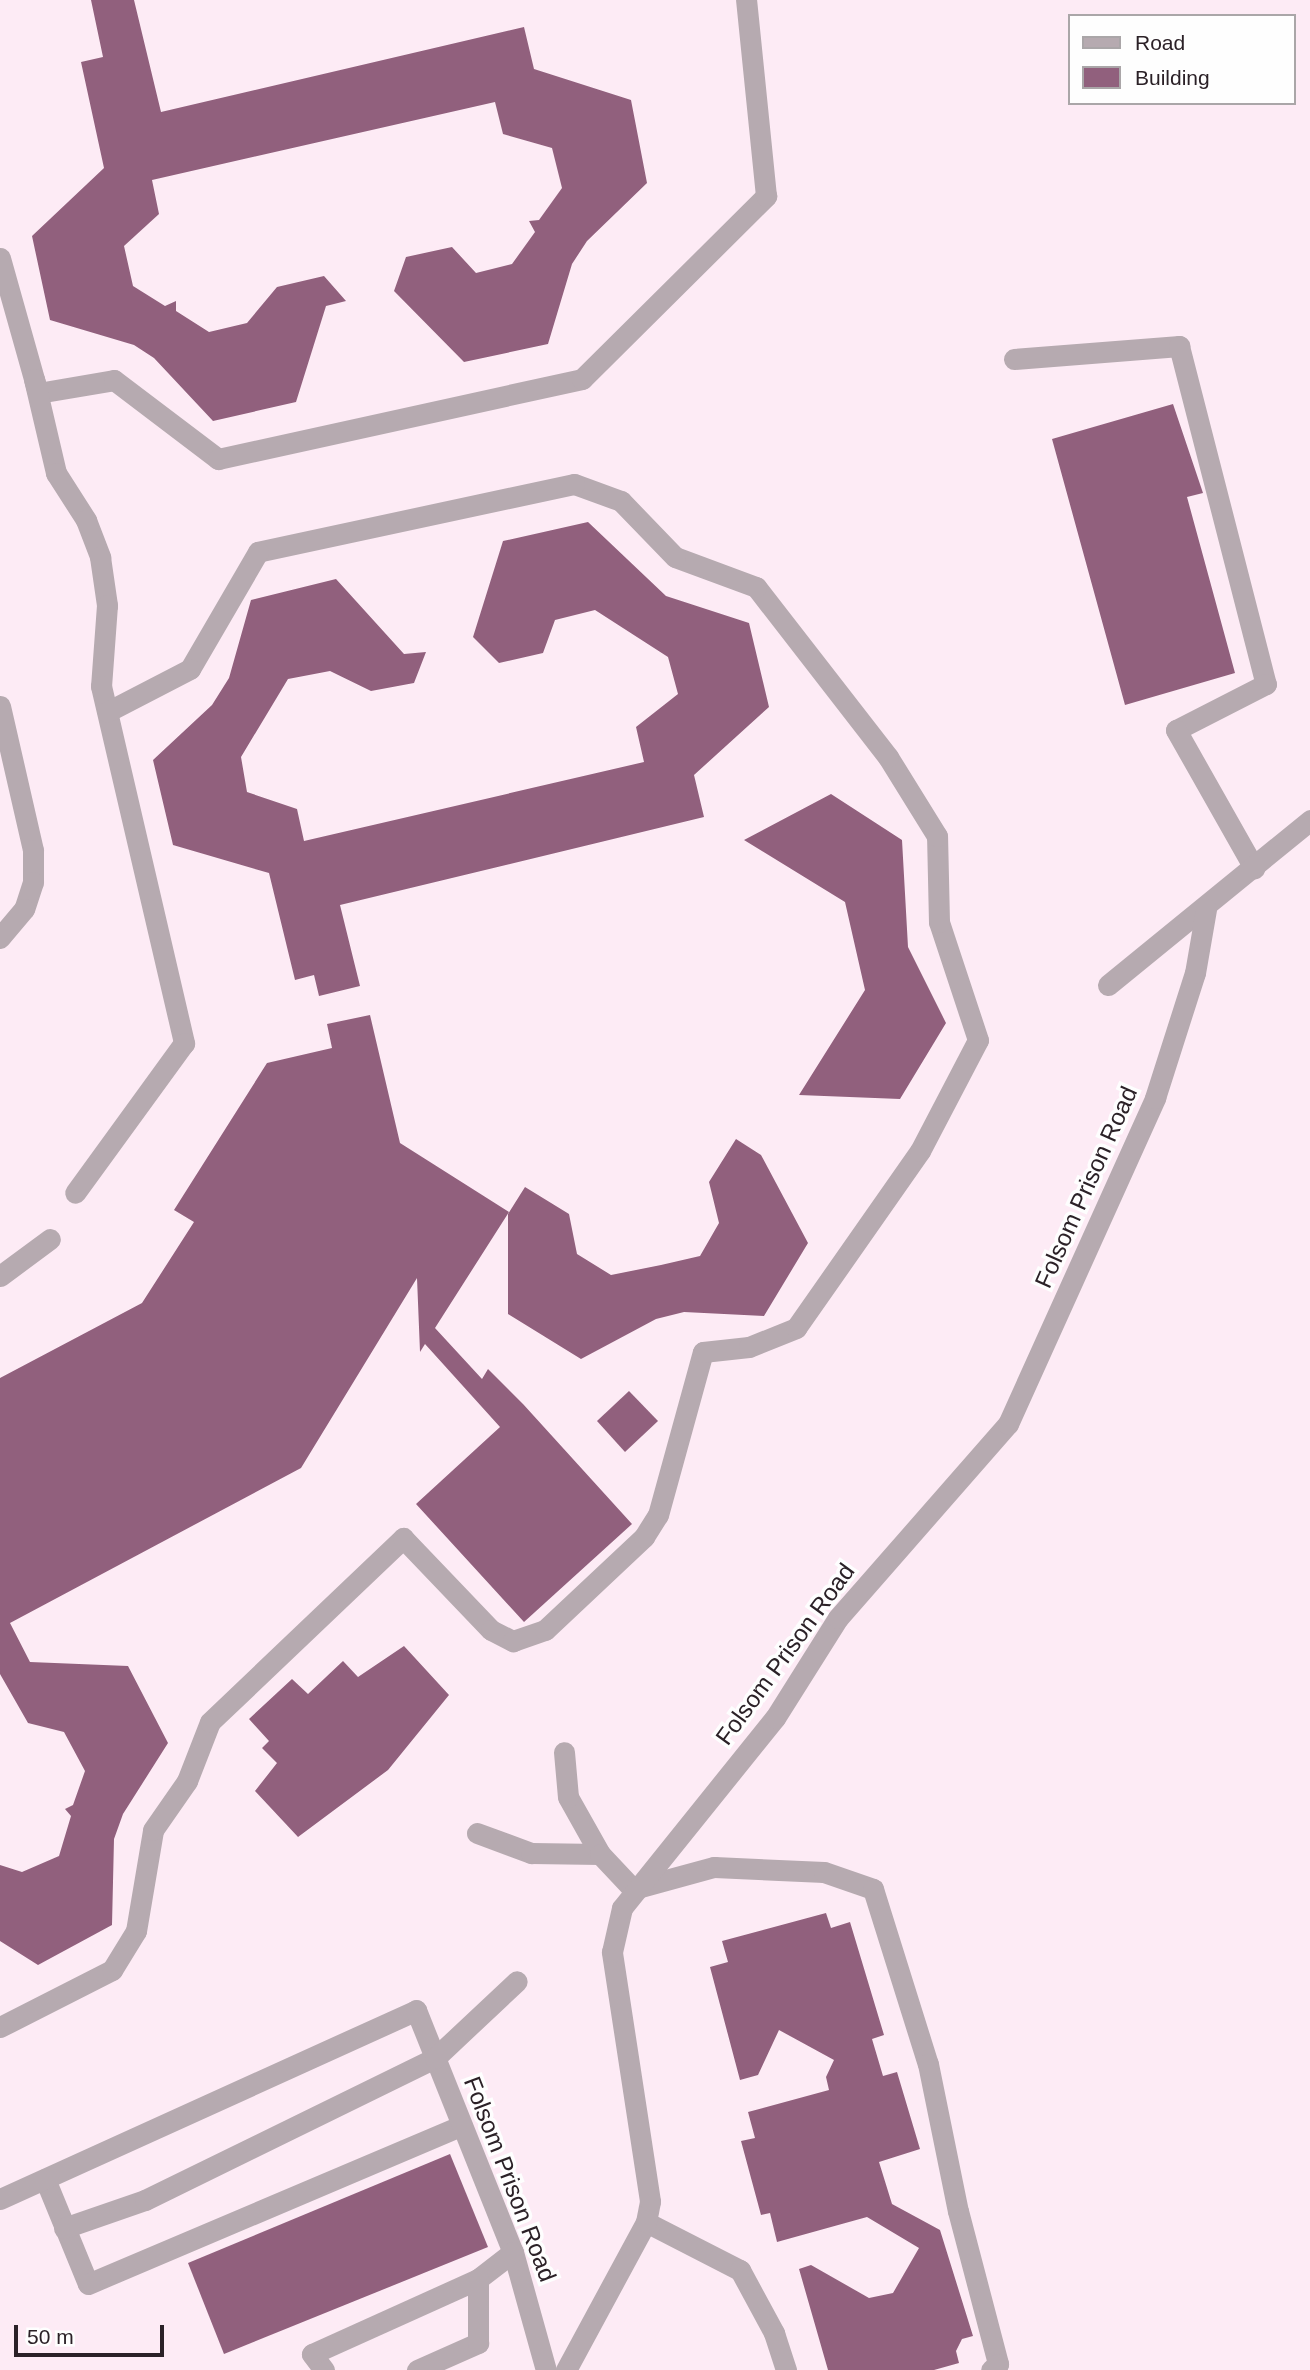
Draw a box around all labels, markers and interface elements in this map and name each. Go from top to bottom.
legend [1068,14,1296,105]
text: Road [1135,31,1185,54]
text: Building [1135,66,1210,89]
street label: Folsom Prison Road [1029,1082,1143,1292]
street label: Folsom Prison Road [709,1558,861,1750]
street label: Folsom Prison Road [458,2072,562,2286]
scale bar [18,2310,168,2354]
text: 50 m [27,2325,74,2348]

